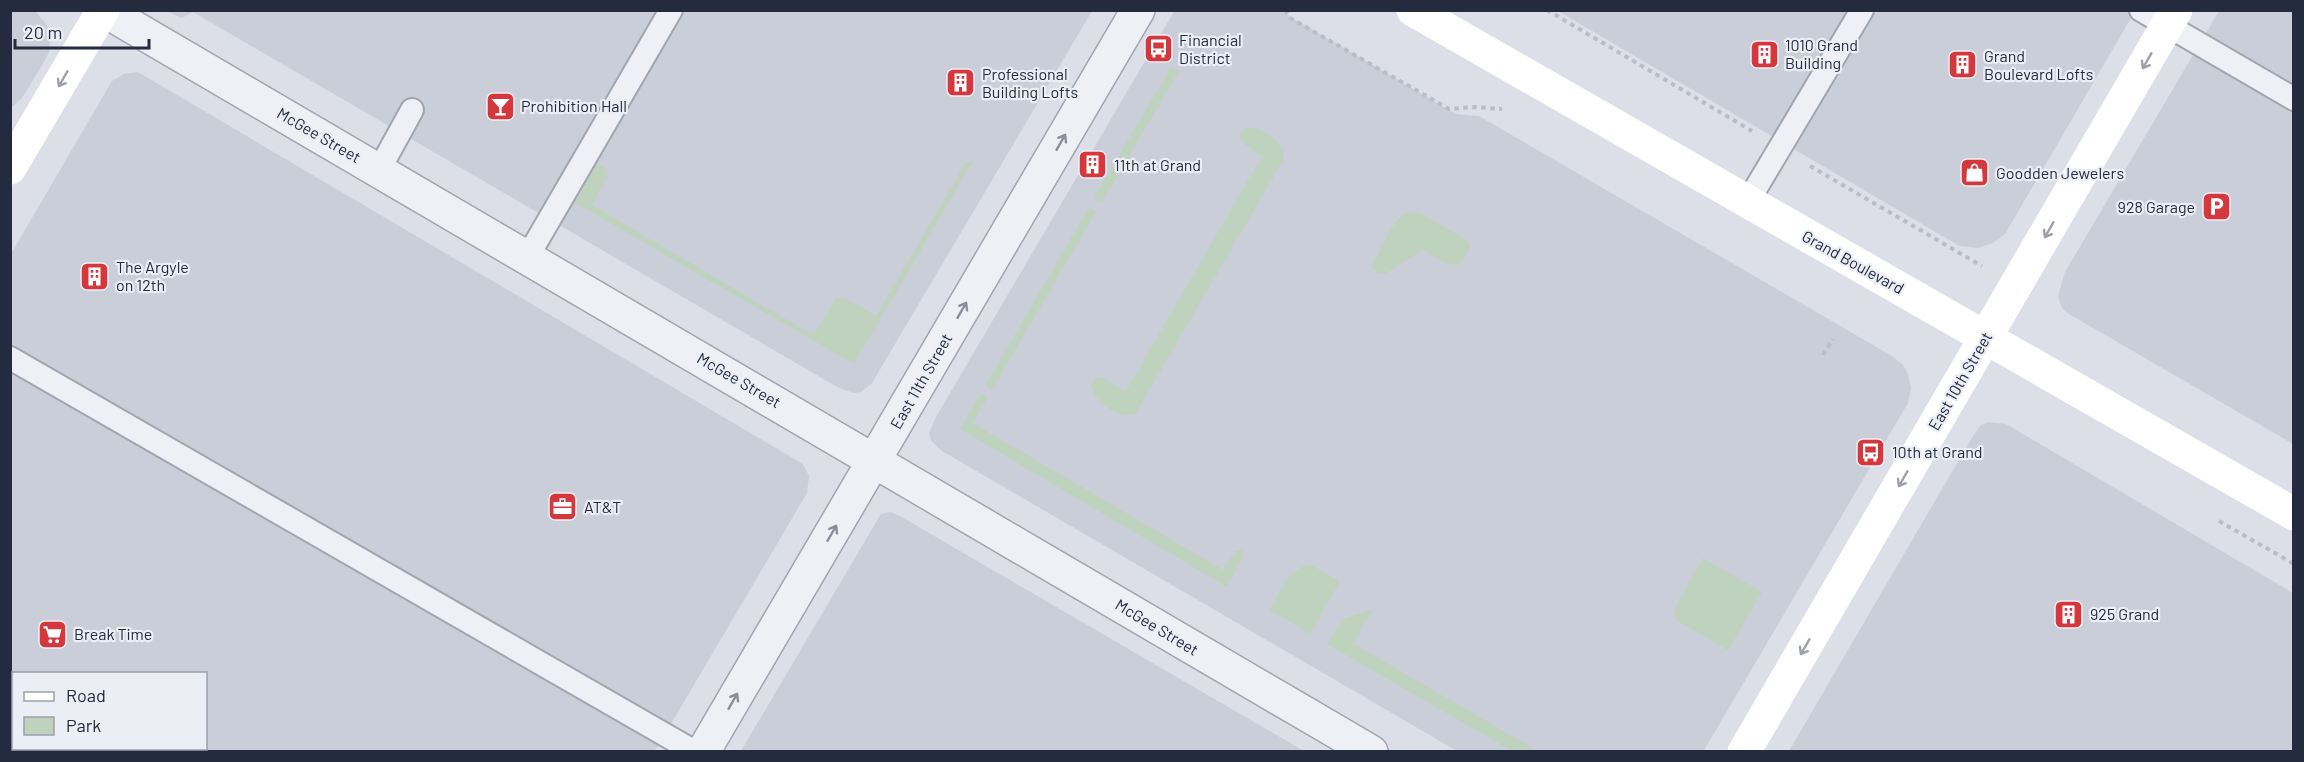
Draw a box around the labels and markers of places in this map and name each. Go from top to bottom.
place label: Financial District [1179,30,1242,67]
bus stop icon: Financial District [1142,33,1174,65]
place label: 1010 Grand Building [1785,35,1858,72]
building icon: 1010 Grand Building [1748,38,1780,70]
place label: Grand Boulevard Lofts [1984,46,2094,83]
building icon: Grand Boulevard Lofts [1947,49,1979,81]
place label: Professional Building Lofts [982,64,1078,101]
building icon: Professional Building Lofts [945,67,977,99]
bar icon: Prohibition Hall [484,90,516,122]
place label: Prohibition Hall [521,96,627,115]
building icon: 11th at Grand [1077,149,1109,181]
place label: 11th at Grand [1114,155,1201,174]
shop icon: Goodden Jewelers [1959,157,1991,189]
place label: Goodden Jewelers [1996,163,2124,182]
parking icon: 928 Garage [2200,191,2232,223]
place label: 928 Garage [2118,197,2195,216]
place label: The Argyle on 12th [116,257,189,294]
building icon: The Argyle on 12th [79,260,111,292]
bus stop icon: 10th at Grand [1855,436,1887,468]
place label: 10th at Grand [1892,442,1982,461]
office icon: AT&T [547,491,579,523]
place label: AT&T [584,497,621,516]
building icon: 925 Grand [2053,598,2085,630]
place label: 925 Grand [2090,604,2159,623]
supermarket icon: Break Time [37,618,69,650]
place label: Break Time [74,624,152,643]

